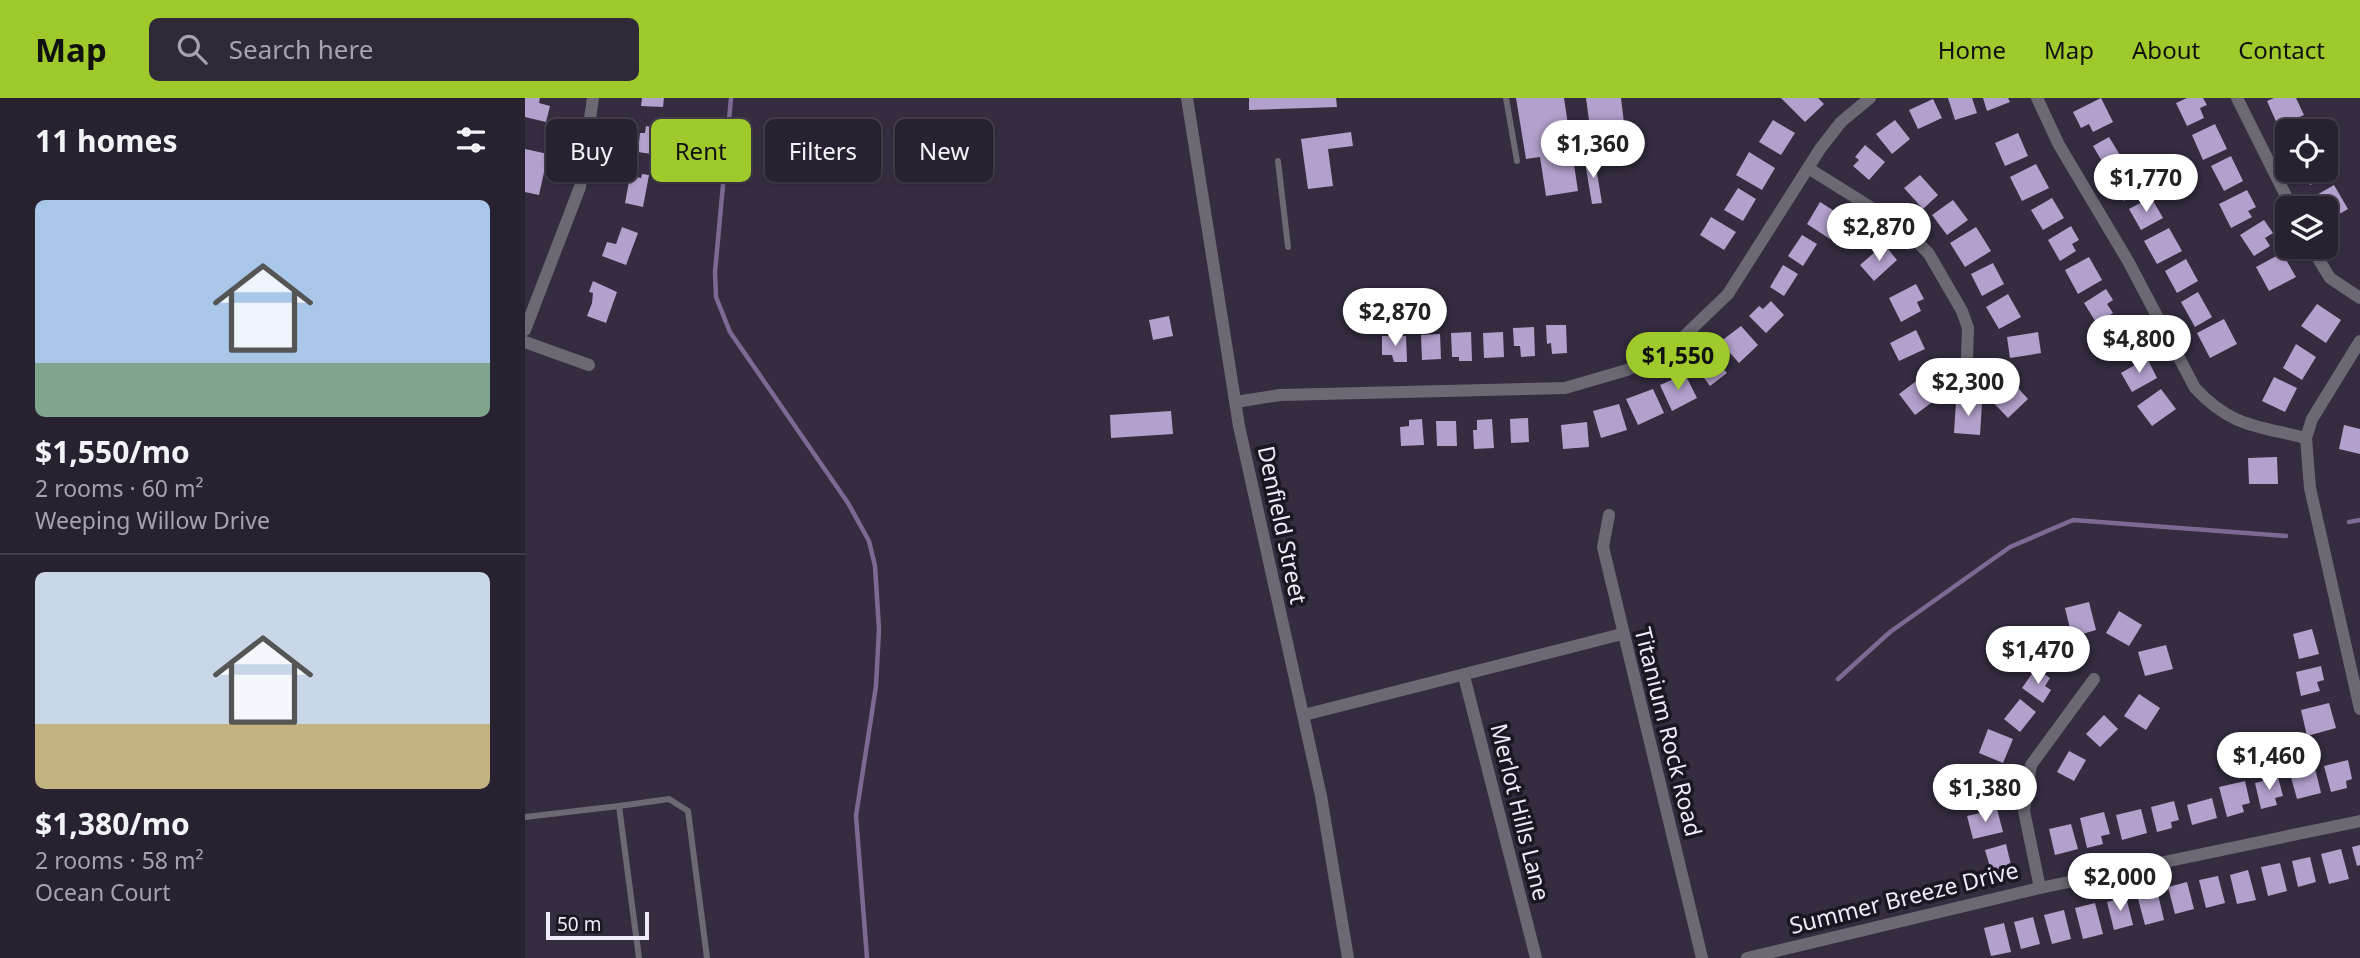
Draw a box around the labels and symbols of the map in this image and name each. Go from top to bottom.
pin: $1,360 [1536,120,1650,180]
pin: $1,770 [2089,155,2203,214]
pin: $2,870 [1822,204,1936,263]
pin: $2,870 [1338,288,1452,348]
pin: $4,800 [2082,316,2196,375]
pin: $1,550 [1621,332,1735,392]
pin: $2,300 [1911,358,2025,418]
street label: Denfield Street [1251,443,1315,607]
street label: Titanium Rock Road [1627,624,1710,840]
pin: $1,470 [1981,626,2095,686]
street label: Merlot Hills Lane [1483,720,1558,904]
pin: $1,460 [2212,732,2326,792]
pin: $1,380 [1928,764,2042,824]
street label: Summer Breeze Drive [1786,853,2021,941]
pin: $2,000 [2063,854,2177,913]
scale bar [546,909,649,941]

